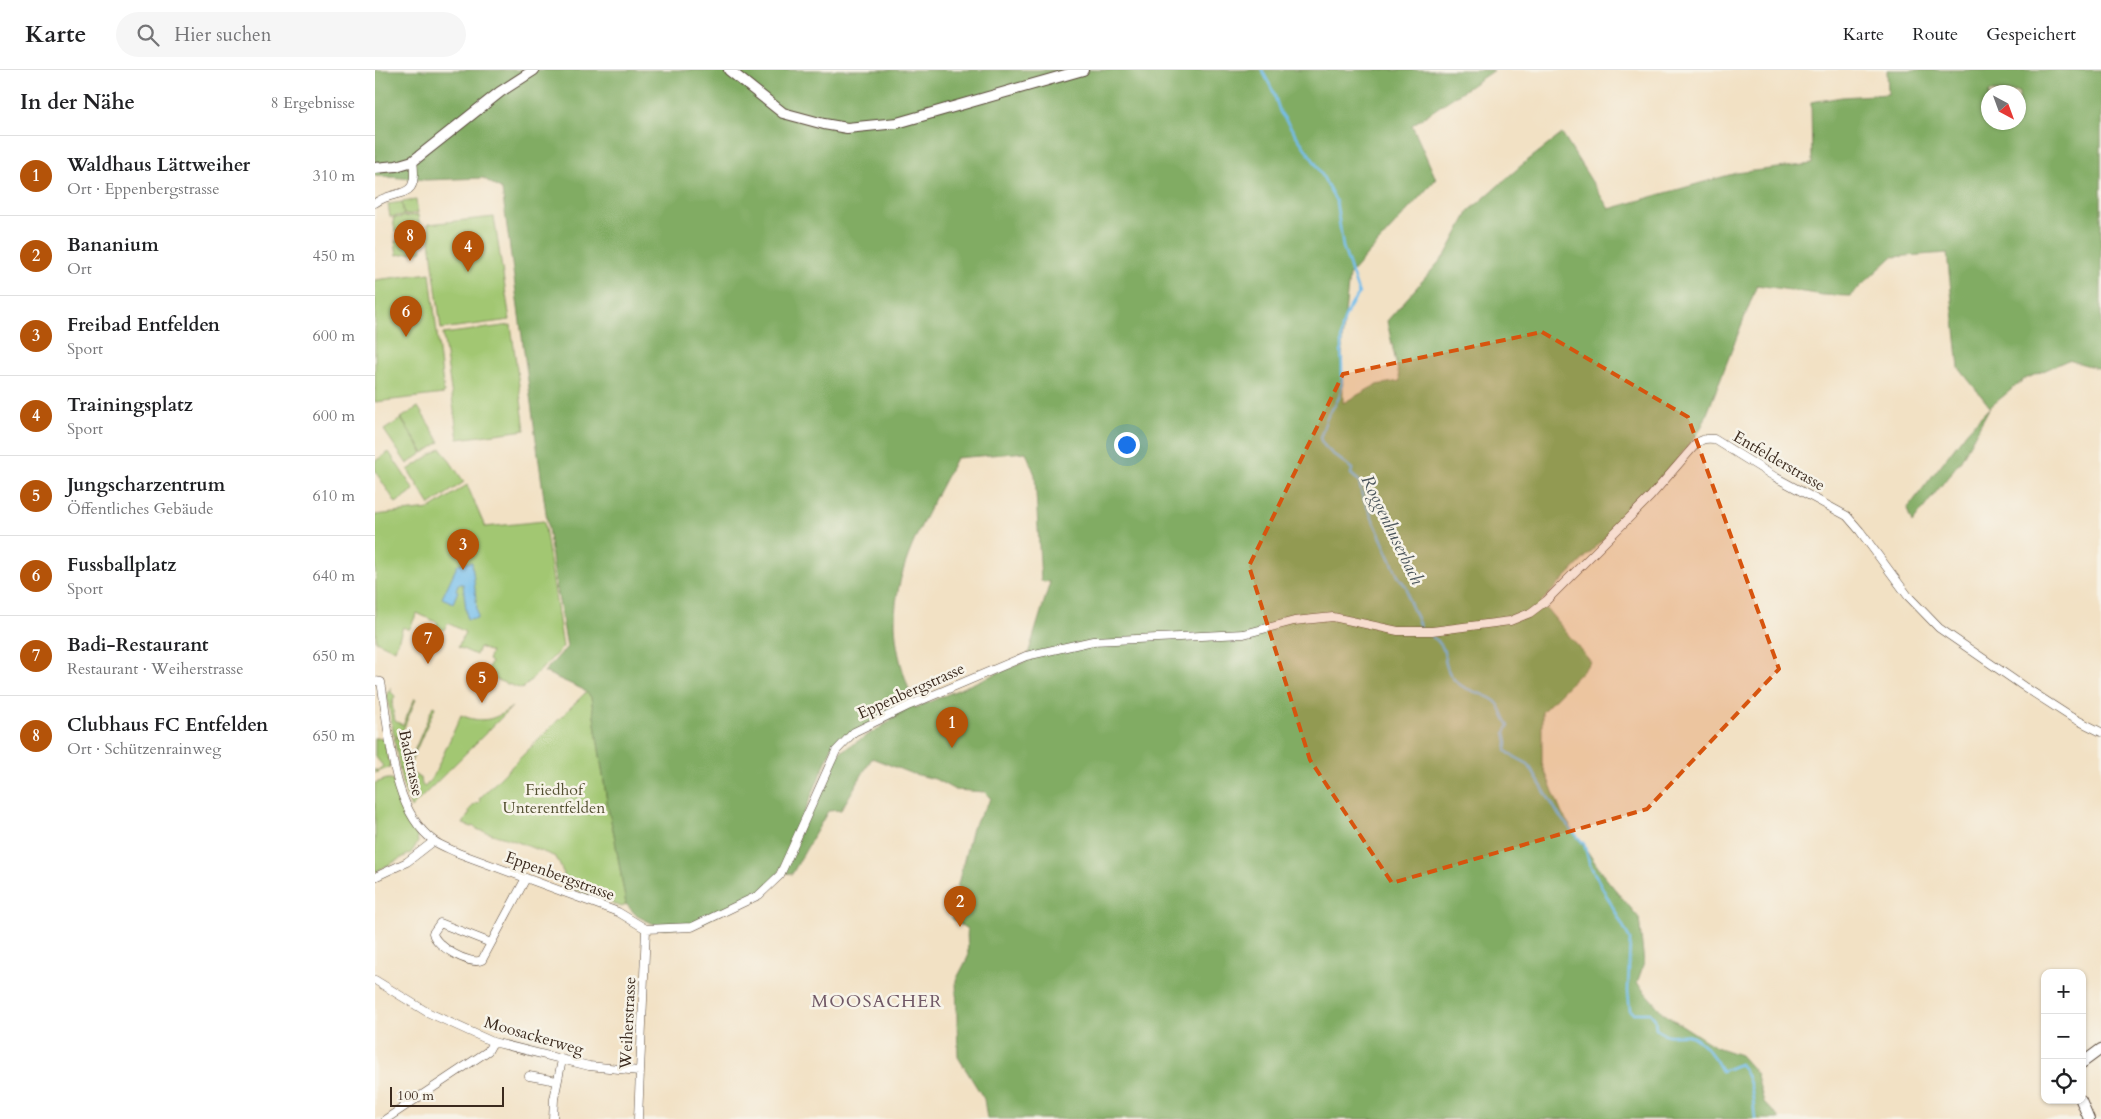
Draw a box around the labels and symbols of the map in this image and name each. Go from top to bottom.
north arrow [1981,85,2026,130]
pin: 8 [394,220,426,261]
pin: 4 [452,231,484,272]
pin: 6 [390,296,422,337]
street label: Entfelderstrasse [1729,426,1829,496]
your location [1114,432,1140,458]
water label: Roggenhuserbach [1355,471,1430,589]
pin: 3 [447,529,479,570]
pin: 7 [412,623,444,664]
street label: Eppenbergstrasse [854,658,968,724]
pin: 5 [466,662,498,703]
pin: 1 [936,707,968,748]
street label: Badstrasse [393,728,429,798]
park label: Friedhof Unterentfelden [503,779,605,819]
street label: Eppenbergstrasse [502,846,618,906]
pin: 2 [944,886,976,927]
street label: Weiherstrasse [615,976,641,1071]
district label: MOOSACHER [811,989,943,1014]
street label: Moosackerweg [482,1011,586,1061]
scale bar [390,1084,504,1107]

